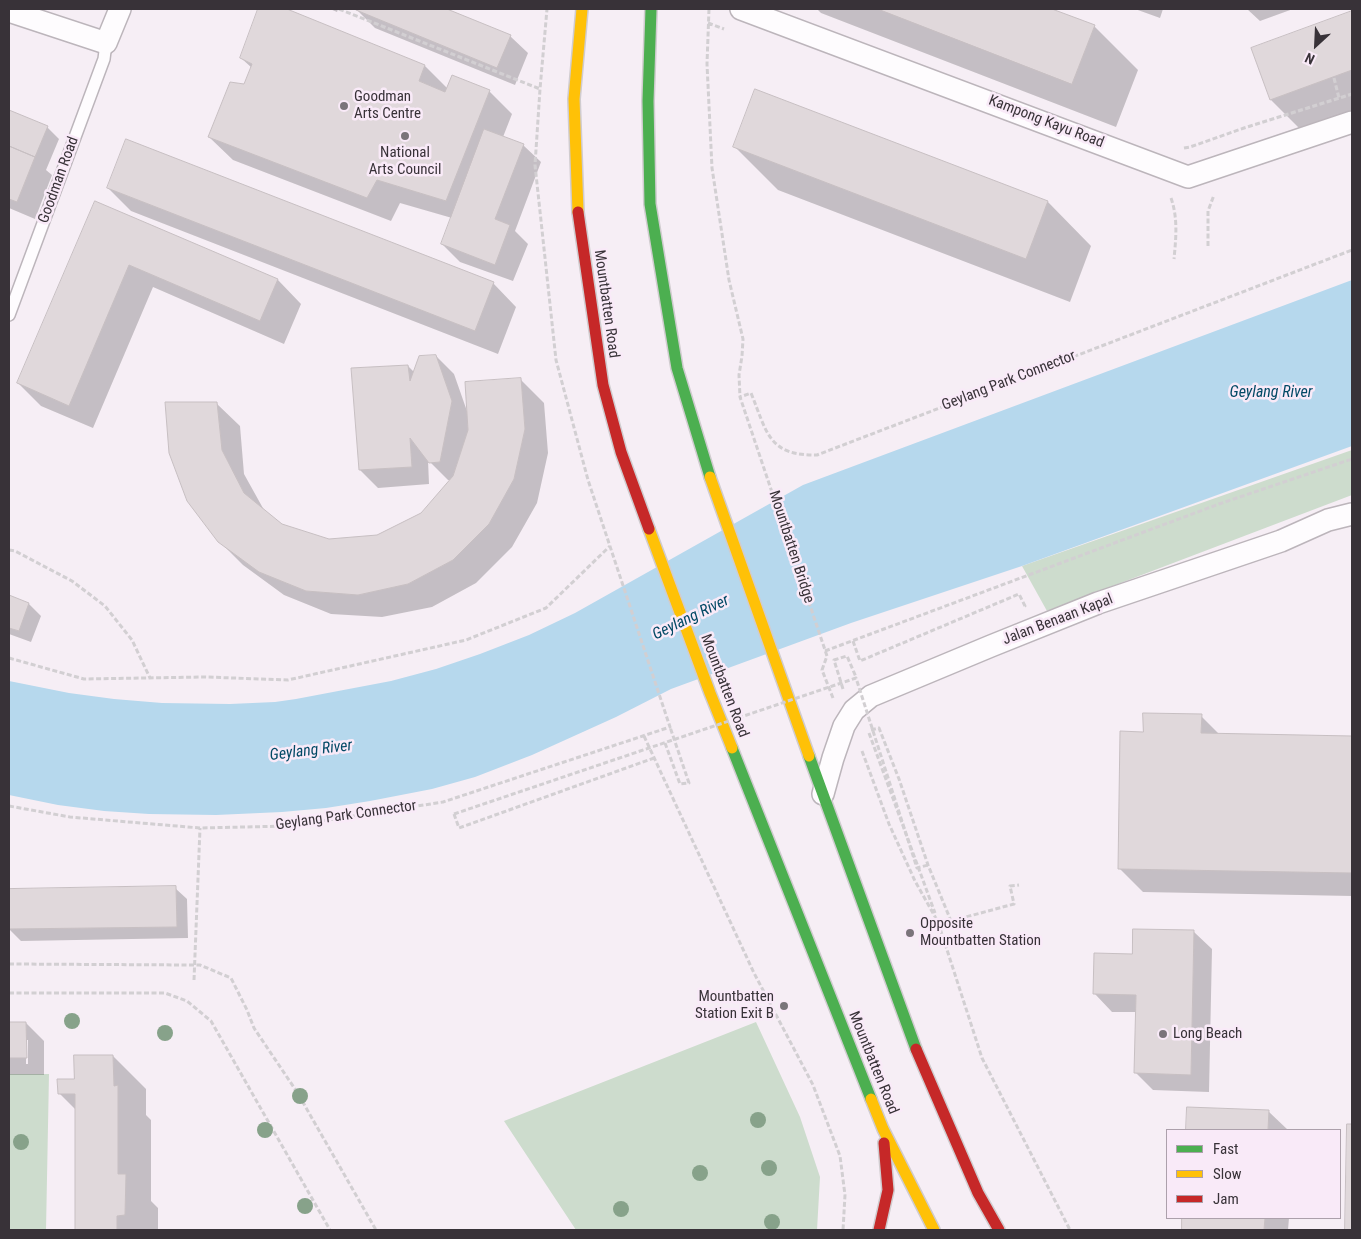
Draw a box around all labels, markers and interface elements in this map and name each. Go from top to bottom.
north arrow [1291,20,1341,70]
text: N [1302,50,1317,68]
place label: Goodman Arts Centre [354,88,421,123]
street label: Kampong Kayu Road [986,92,1106,152]
marker: Goodman Arts Centre [338,100,350,112]
marker: National Arts Council [399,130,411,142]
street label: Goodman Road [35,134,83,226]
place label: National Arts Council [369,144,441,179]
street label: Mountbatten Road [589,249,623,359]
street label: Geylang Park Connector [940,347,1078,415]
water label: Geylang River [1230,383,1312,403]
street label: Mountbatten Bridge [764,489,818,605]
water label: Geylang River [650,591,732,645]
street label: Jalan Benaan Kapal [1000,591,1116,649]
street label: Mountbatten Road [696,632,752,740]
water label: Geylang River [269,736,353,766]
street label: Geylang Park Connector [274,797,418,835]
place label: Opposite Mountbatten Station [920,915,1041,950]
marker: Opposite Mountbatten Station [904,927,916,939]
place label: Mountbatten Station Exit B [695,988,774,1023]
marker: Mountbatten Station Exit B [778,1000,790,1012]
street label: Mountbatten Road [844,1009,902,1117]
place label: Long Beach [1173,1025,1242,1043]
marker: Long Beach [1157,1028,1169,1040]
legend [1166,1129,1341,1219]
text: Fast [1213,1140,1238,1158]
text: Slow [1213,1165,1242,1183]
text: Jam [1213,1190,1239,1208]

